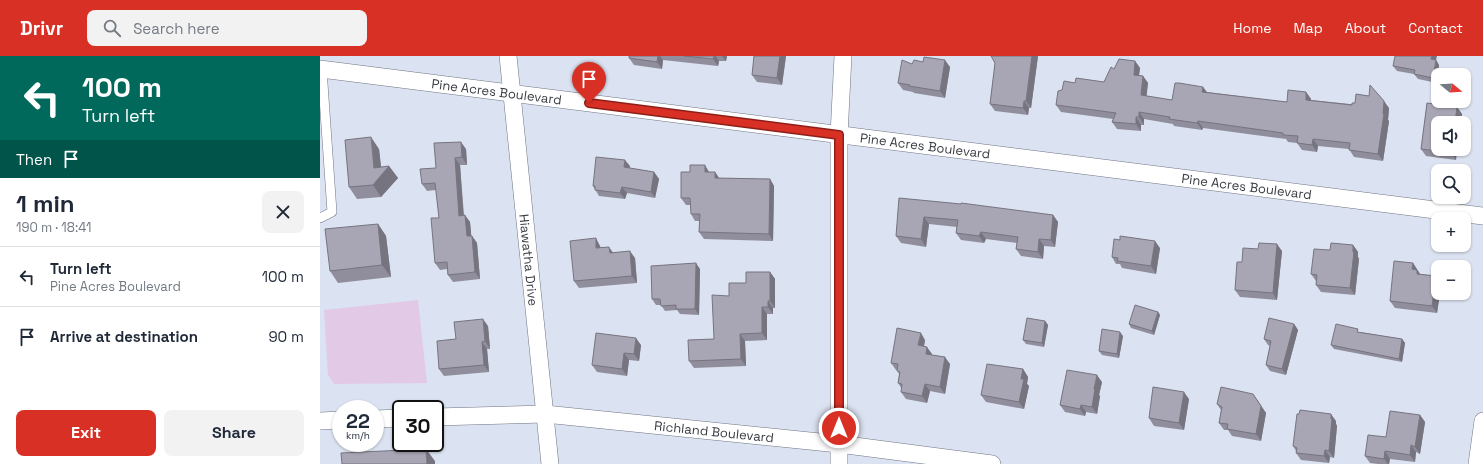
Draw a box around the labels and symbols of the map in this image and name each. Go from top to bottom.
pin [572,62,606,103]
north arrow [1431,68,1471,108]
street label: Pine Acres Boulevard [430,75,563,108]
street label: Pine Acres Boulevard [859,129,991,163]
street label: Pine Acres Boulevard [1181,170,1313,203]
street label: Hiawatha Drive [515,213,542,307]
speed limit sign: 30 [392,400,444,452]
position arrow [818,407,860,449]
street label: Richland Boulevard [653,417,775,446]

